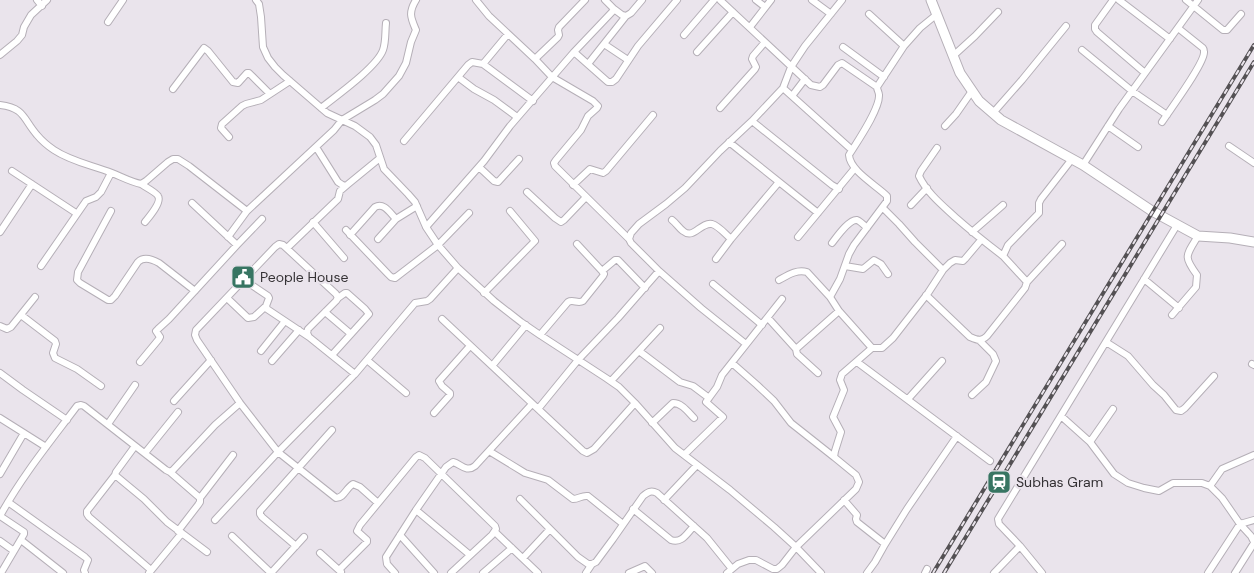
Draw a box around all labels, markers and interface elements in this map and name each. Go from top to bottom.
public building icon: People House [230,264,256,290]
place label: People House [260,268,348,286]
station icon: Subhas Gram [986,469,1012,495]
place label: Subhas Gram [1016,473,1103,491]

